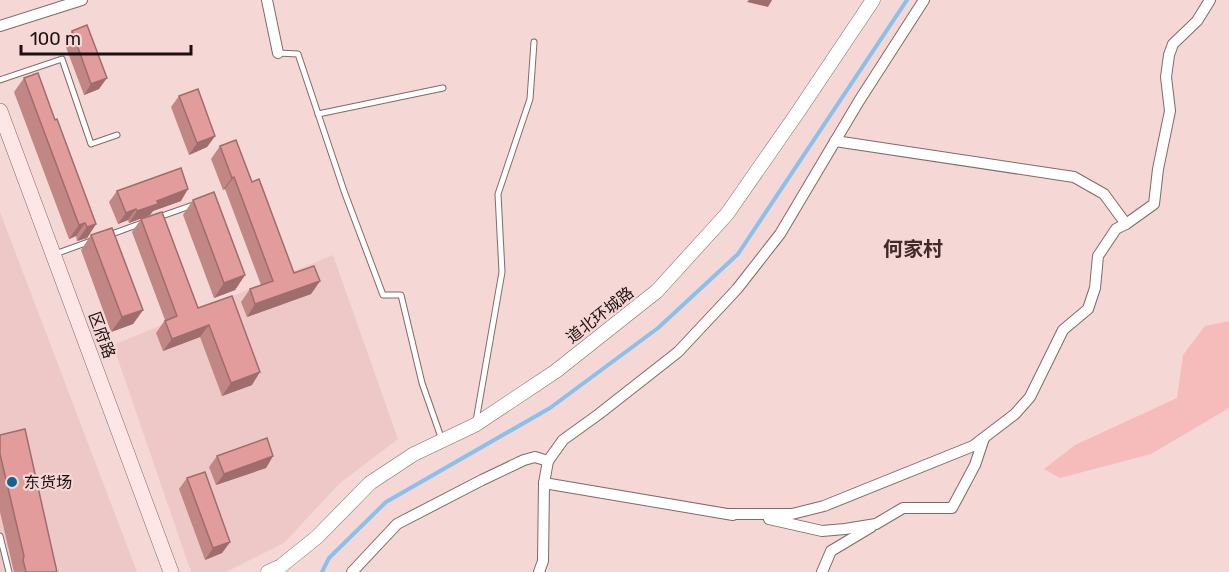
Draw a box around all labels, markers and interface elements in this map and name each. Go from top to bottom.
scale bar [21,18,190,56]
text: 100 m [30,28,81,50]
district label: 何家村 [883,237,943,261]
street label: 道北环城路 [563,283,637,347]
street label: 区府路 [85,309,119,361]
place label: 东货场 [24,473,72,492]
marker: 东货场 [5,475,19,489]

